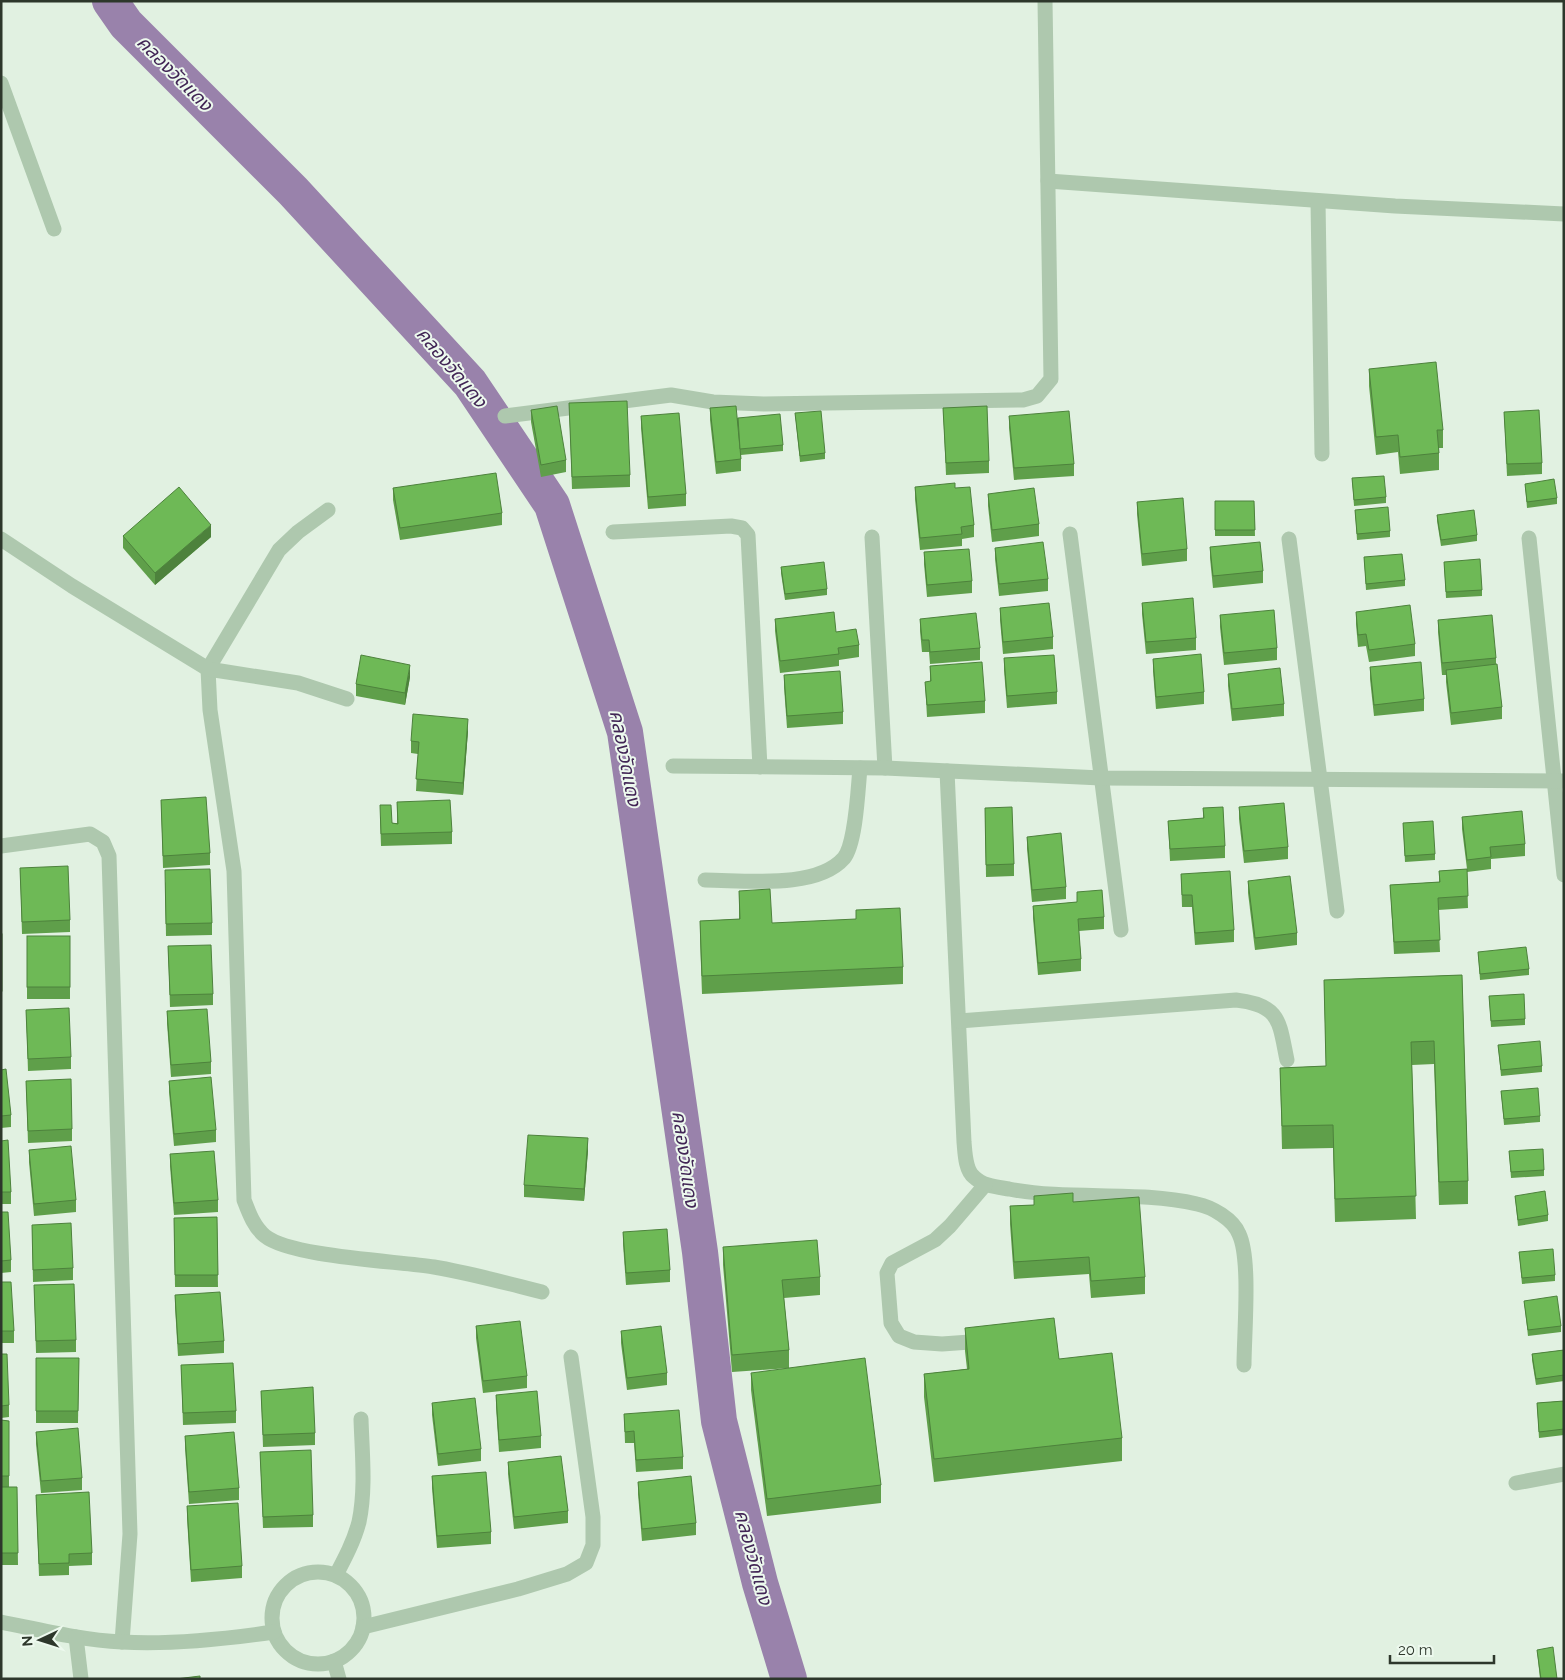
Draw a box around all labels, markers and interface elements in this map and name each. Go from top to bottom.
water label: คลองวัดแดง [133,31,218,116]
water label: คลองวัดแดง [412,323,492,412]
water label: คลองวัดแดง [606,708,646,809]
water label: คลองวัดแดง [668,1109,704,1209]
water label: คลองวัดแดง [731,1507,777,1608]
north arrow [15,1615,65,1665]
scale bar [1390,1632,1494,1664]
text: N [19,1635,35,1647]
text: 20 m [1398,1641,1433,1659]

